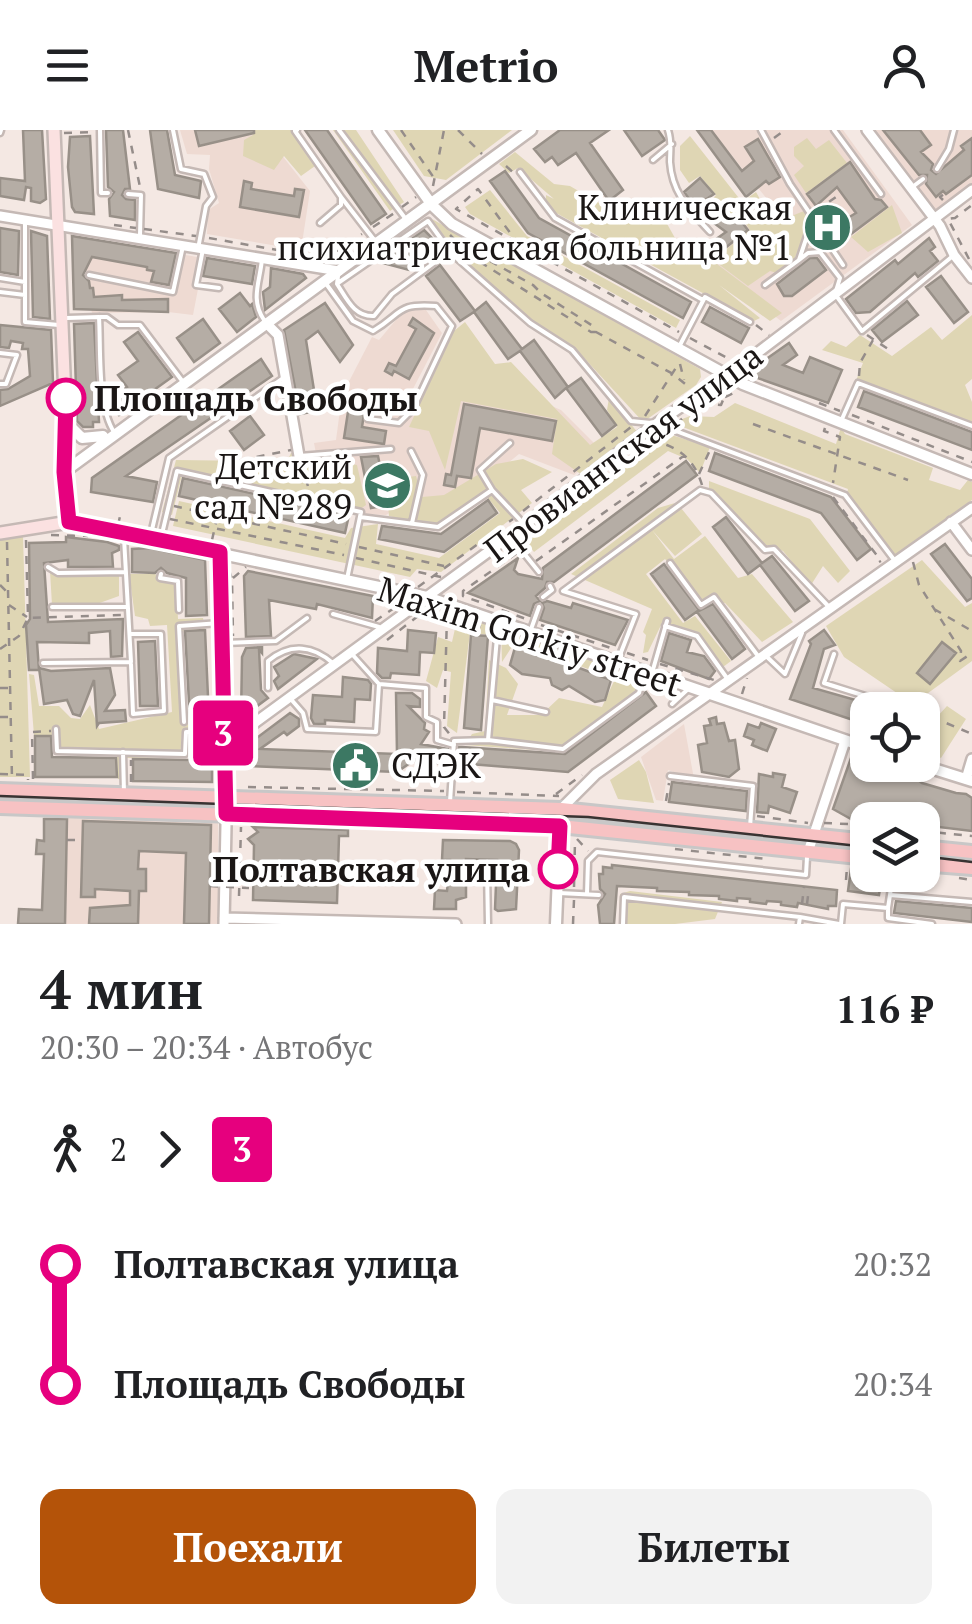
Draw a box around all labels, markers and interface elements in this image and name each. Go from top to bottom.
text: Metrio [413,35,559,95]
icon: menu [40,38,95,93]
icon: person [877,38,932,93]
place label: Клиническая психиатрическая больница №1 [277,184,792,270]
hospital icon: Клиническая психиатрическая больница №1 [801,201,853,253]
street label: Провиантская улица [475,332,771,572]
place label: Площадь Свободы [94,375,418,421]
marker: Площадь Свободы [47,379,85,417]
place label: Детский сад №289 [194,443,352,529]
school or university icon: Детский сад №289 [361,460,413,512]
street label: Maxim Gorkiy street [372,565,688,707]
map controls [850,692,940,892]
button: locate [850,692,940,782]
line badge: 3 [190,700,256,766]
text: 3 [213,710,233,756]
public building icon: СДЭК [330,739,382,791]
place label: СДЭК [391,742,481,788]
button: layers [850,802,940,892]
place label: Полтавская улица [212,846,530,892]
marker: Полтавская улица [539,850,577,888]
text: 4 мин [40,952,203,1025]
text: 116 ₽ [836,984,932,1034]
text: 20:30 – 20:34 · Автобус [40,1026,373,1068]
icon: walk [40,1122,95,1177]
icon: forward [142,1122,197,1177]
text: 3 [232,1126,252,1172]
text: 2 [110,1128,127,1170]
text: Полтавская улица [114,1239,459,1289]
text: 20:32 [853,1243,932,1285]
text: Площадь Свободы [114,1359,466,1409]
text: 20:34 [853,1363,932,1405]
button: Поехали [40,1489,476,1604]
button: Билеты [496,1489,932,1604]

